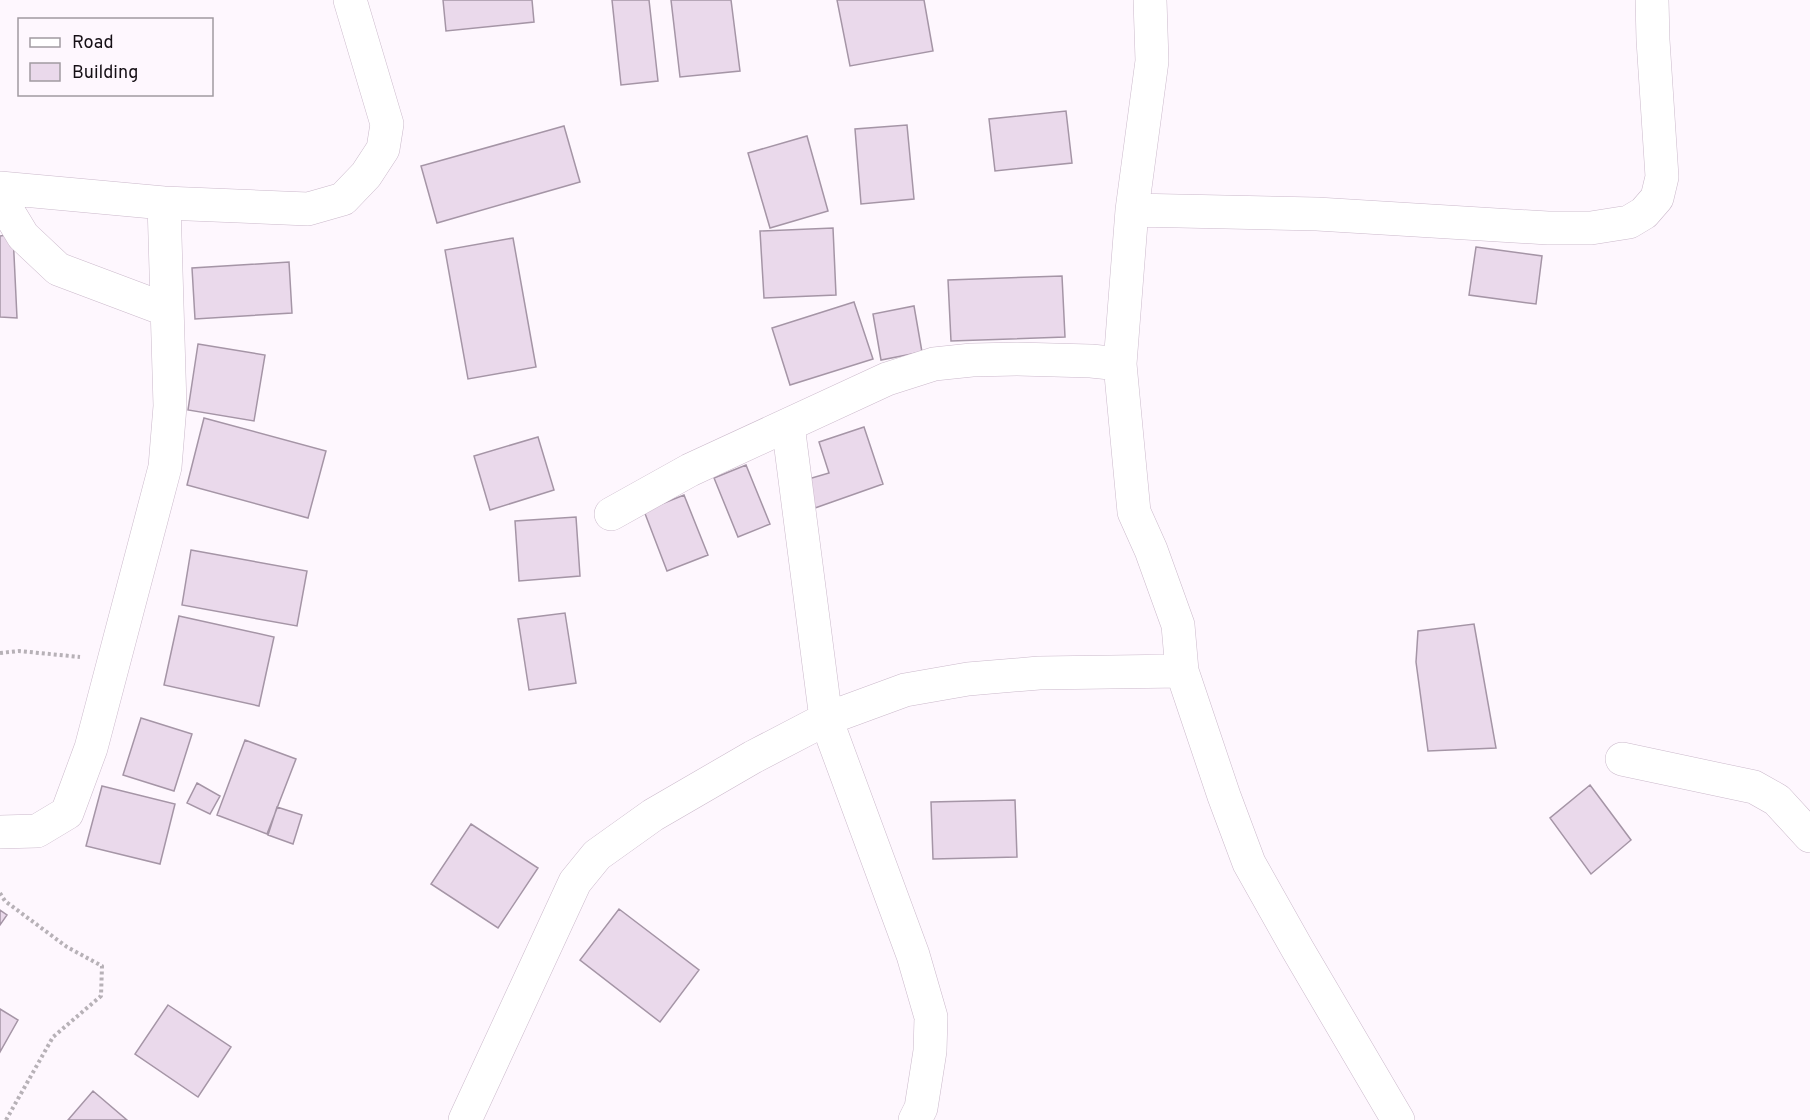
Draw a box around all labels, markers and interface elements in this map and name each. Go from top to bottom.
legend [18,18,213,96]
text: Road [72,32,114,55]
text: Building [72,62,138,85]

